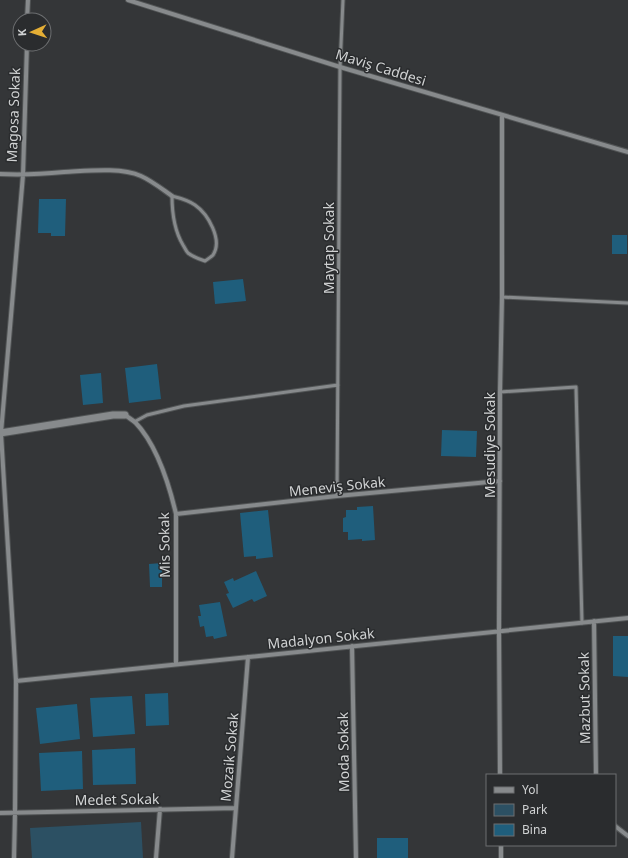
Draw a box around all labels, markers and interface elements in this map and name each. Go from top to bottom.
north arrow [12,12,52,52]
text: K [14,28,29,37]
street label: Maviş Caddesi [333,44,429,90]
street label: Magosa Sokak [2,67,24,163]
street label: Maytap Sokak [319,202,338,294]
street label: Mesudiye Sokak [480,392,499,498]
street label: Meneviş Sokak [288,471,387,501]
street label: Mis Sokak [154,512,174,578]
street label: Madalyon Sokak [267,623,376,653]
street label: Mazbut Sokak [574,651,594,744]
street label: Mozaik Sokak [216,711,242,802]
street label: Moda Sokak [333,711,353,792]
legend [486,774,616,846]
text: Yol [522,781,539,798]
street label: Medet Sokak [74,789,160,809]
text: Park [522,801,548,818]
text: Bina [522,821,547,838]

